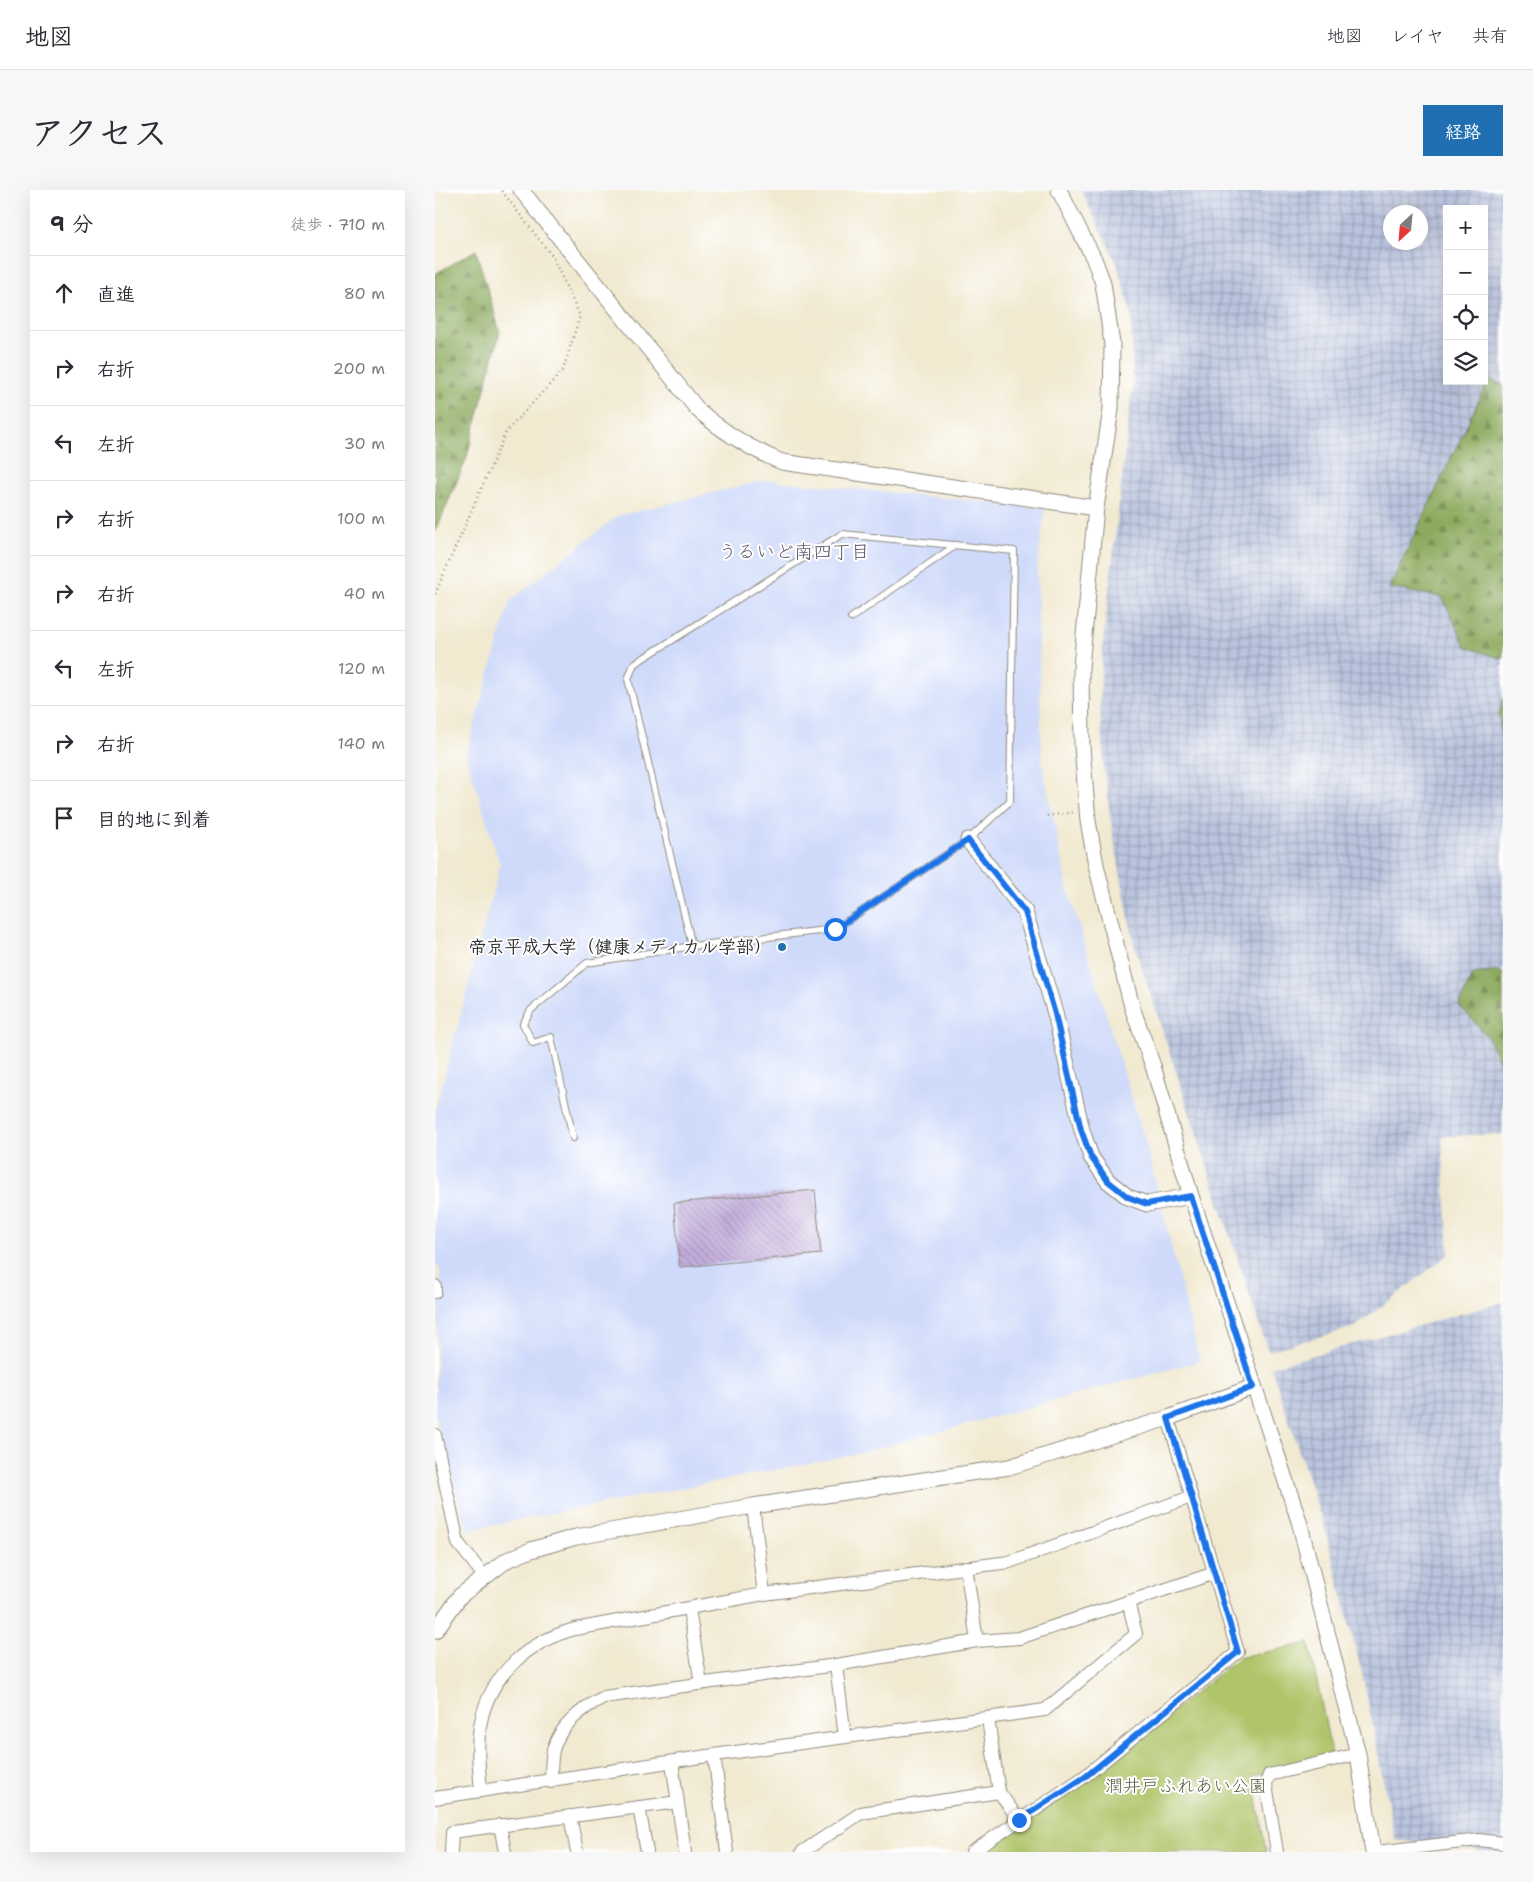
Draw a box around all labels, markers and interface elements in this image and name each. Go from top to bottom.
text: 地図 [25,21,73,53]
text: 地図 [1327,24,1363,48]
text: レイヤ [1391,24,1444,48]
text: 共有 [1472,24,1508,48]
button: 経路 [1423,105,1503,156]
text: アクセス [30,109,168,156]
north arrow [1383,205,1428,250]
map controls [1443,205,1488,385]
button: + [1443,205,1488,250]
text: 9 分 [50,210,93,238]
text: 徒歩 · 710 m [291,214,385,235]
button: − [1443,250,1488,295]
icon: ahead [50,279,78,307]
text: 直進 [97,282,135,307]
text: 80 m [344,283,385,304]
button: locate [1443,295,1488,340]
button: layers [1443,340,1488,385]
icon: right [50,354,78,382]
text: 右折 [97,357,135,382]
text: 200 m [333,358,385,379]
icon: left [50,429,78,457]
text: 左折 [97,432,135,457]
text: 30 m [344,433,385,454]
icon: right [50,504,78,532]
text: 右折 [97,507,135,532]
text: 100 m [337,508,385,529]
district label: うるいど南四丁目 [718,539,870,564]
icon: right [50,579,78,607]
text: 右折 [97,582,135,607]
text: 40 m [343,583,385,604]
icon: left [50,654,78,682]
text: 左折 [97,657,135,682]
text: 120 m [338,658,385,679]
icon: right [50,729,78,757]
text: 右折 [97,732,135,757]
text: 140 m [338,733,385,754]
icon: arrive [50,804,78,832]
text: 目的地に到着 [97,807,211,832]
route start [824,918,847,941]
place label: 帝京平成大学（健康メディカル学部） [469,935,772,959]
marker: 帝京平成大学（健康メディカル学部） [776,941,788,953]
park label: 潤井戸ふれあい公園 [1105,1774,1267,1798]
route end [1008,1809,1031,1832]

